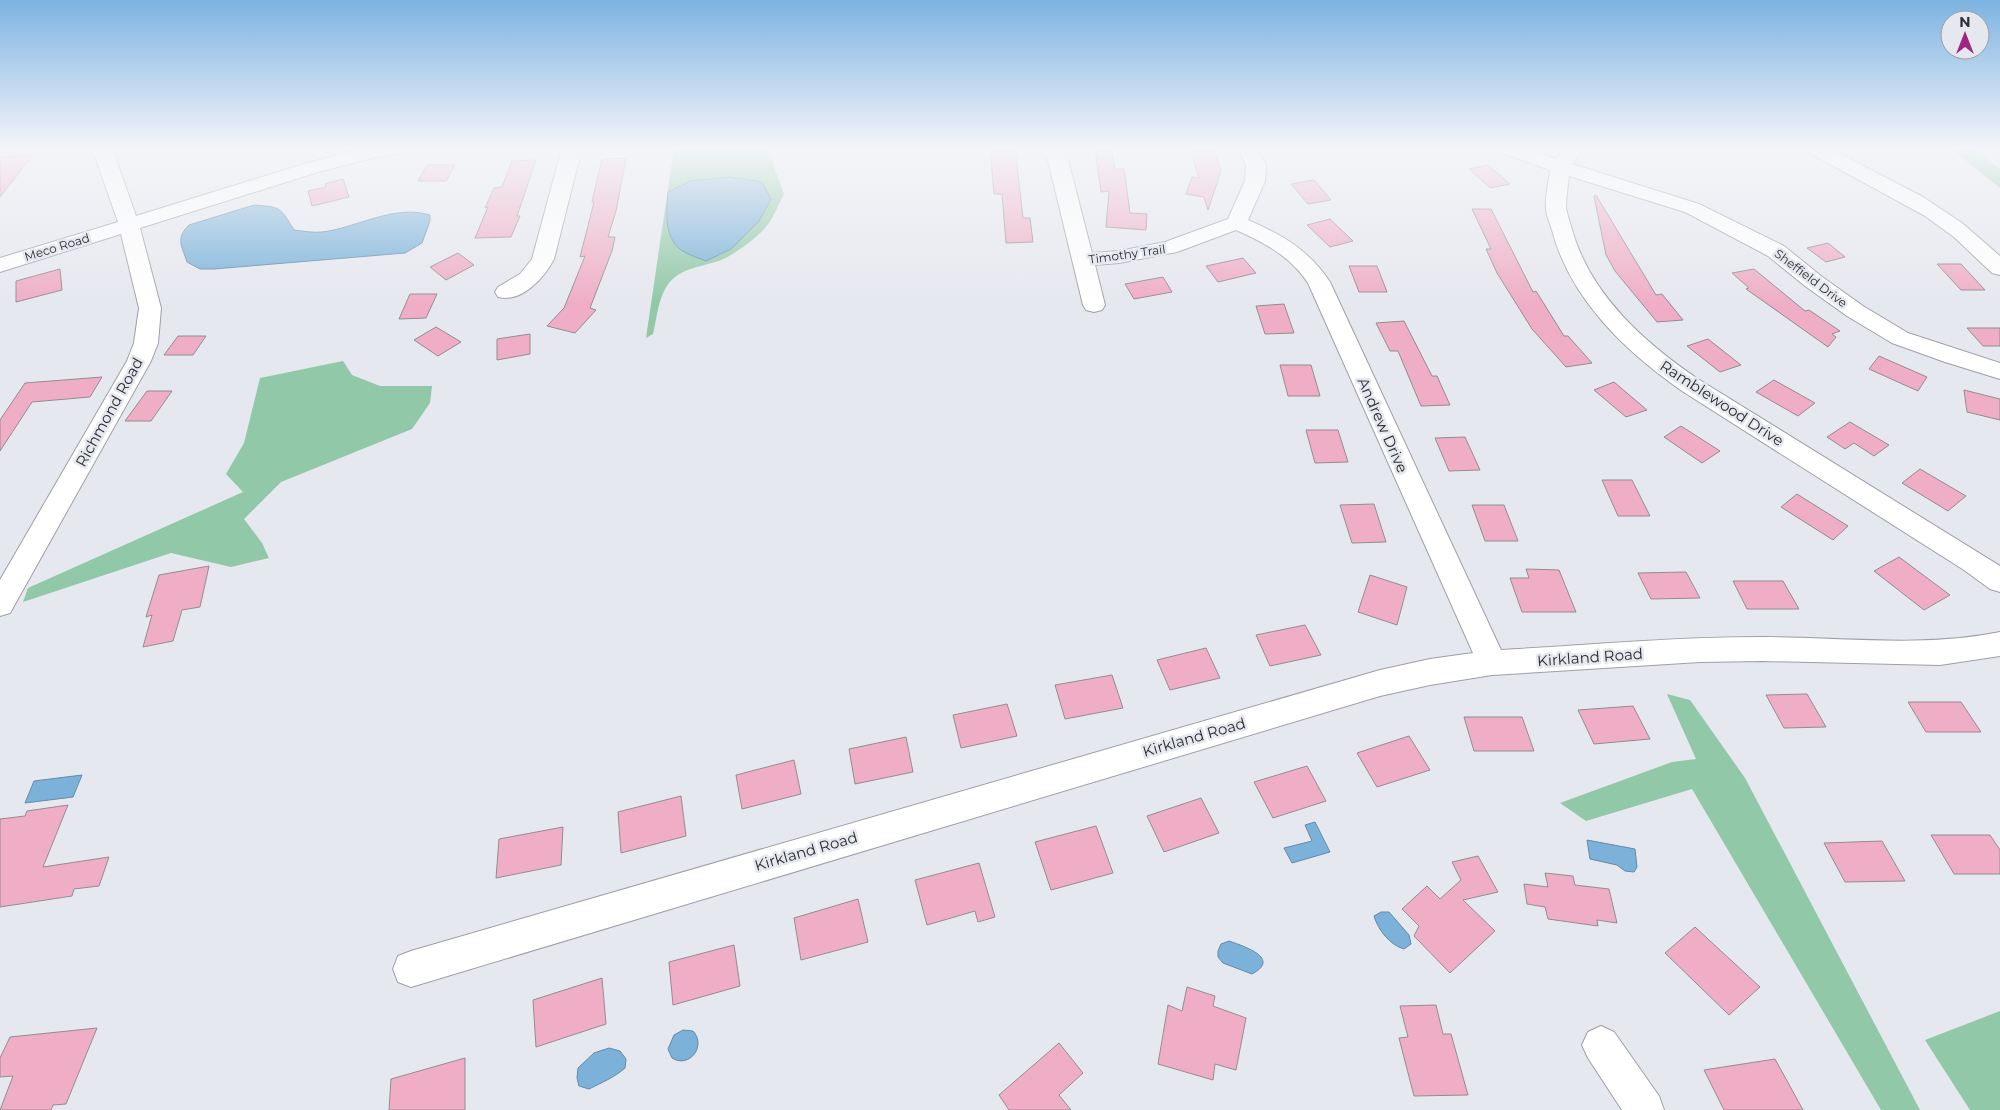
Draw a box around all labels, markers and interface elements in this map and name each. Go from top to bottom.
north arrow [1940,10,1990,60]
text: N [1959,13,1971,31]
street label: Meco Road [23,230,91,264]
street label: Timothy Trail [1088,241,1166,267]
street label: Sheffield Drive [1772,246,1850,310]
street label: Richmond Road [71,354,147,470]
street label: Ramblewood Drive [1657,356,1787,450]
street label: Andrew Drive [1354,374,1412,476]
street label: Kirkland Road [1537,644,1643,670]
street label: Kirkland Road [1140,713,1248,761]
street label: Kirkland Road [752,827,860,875]

